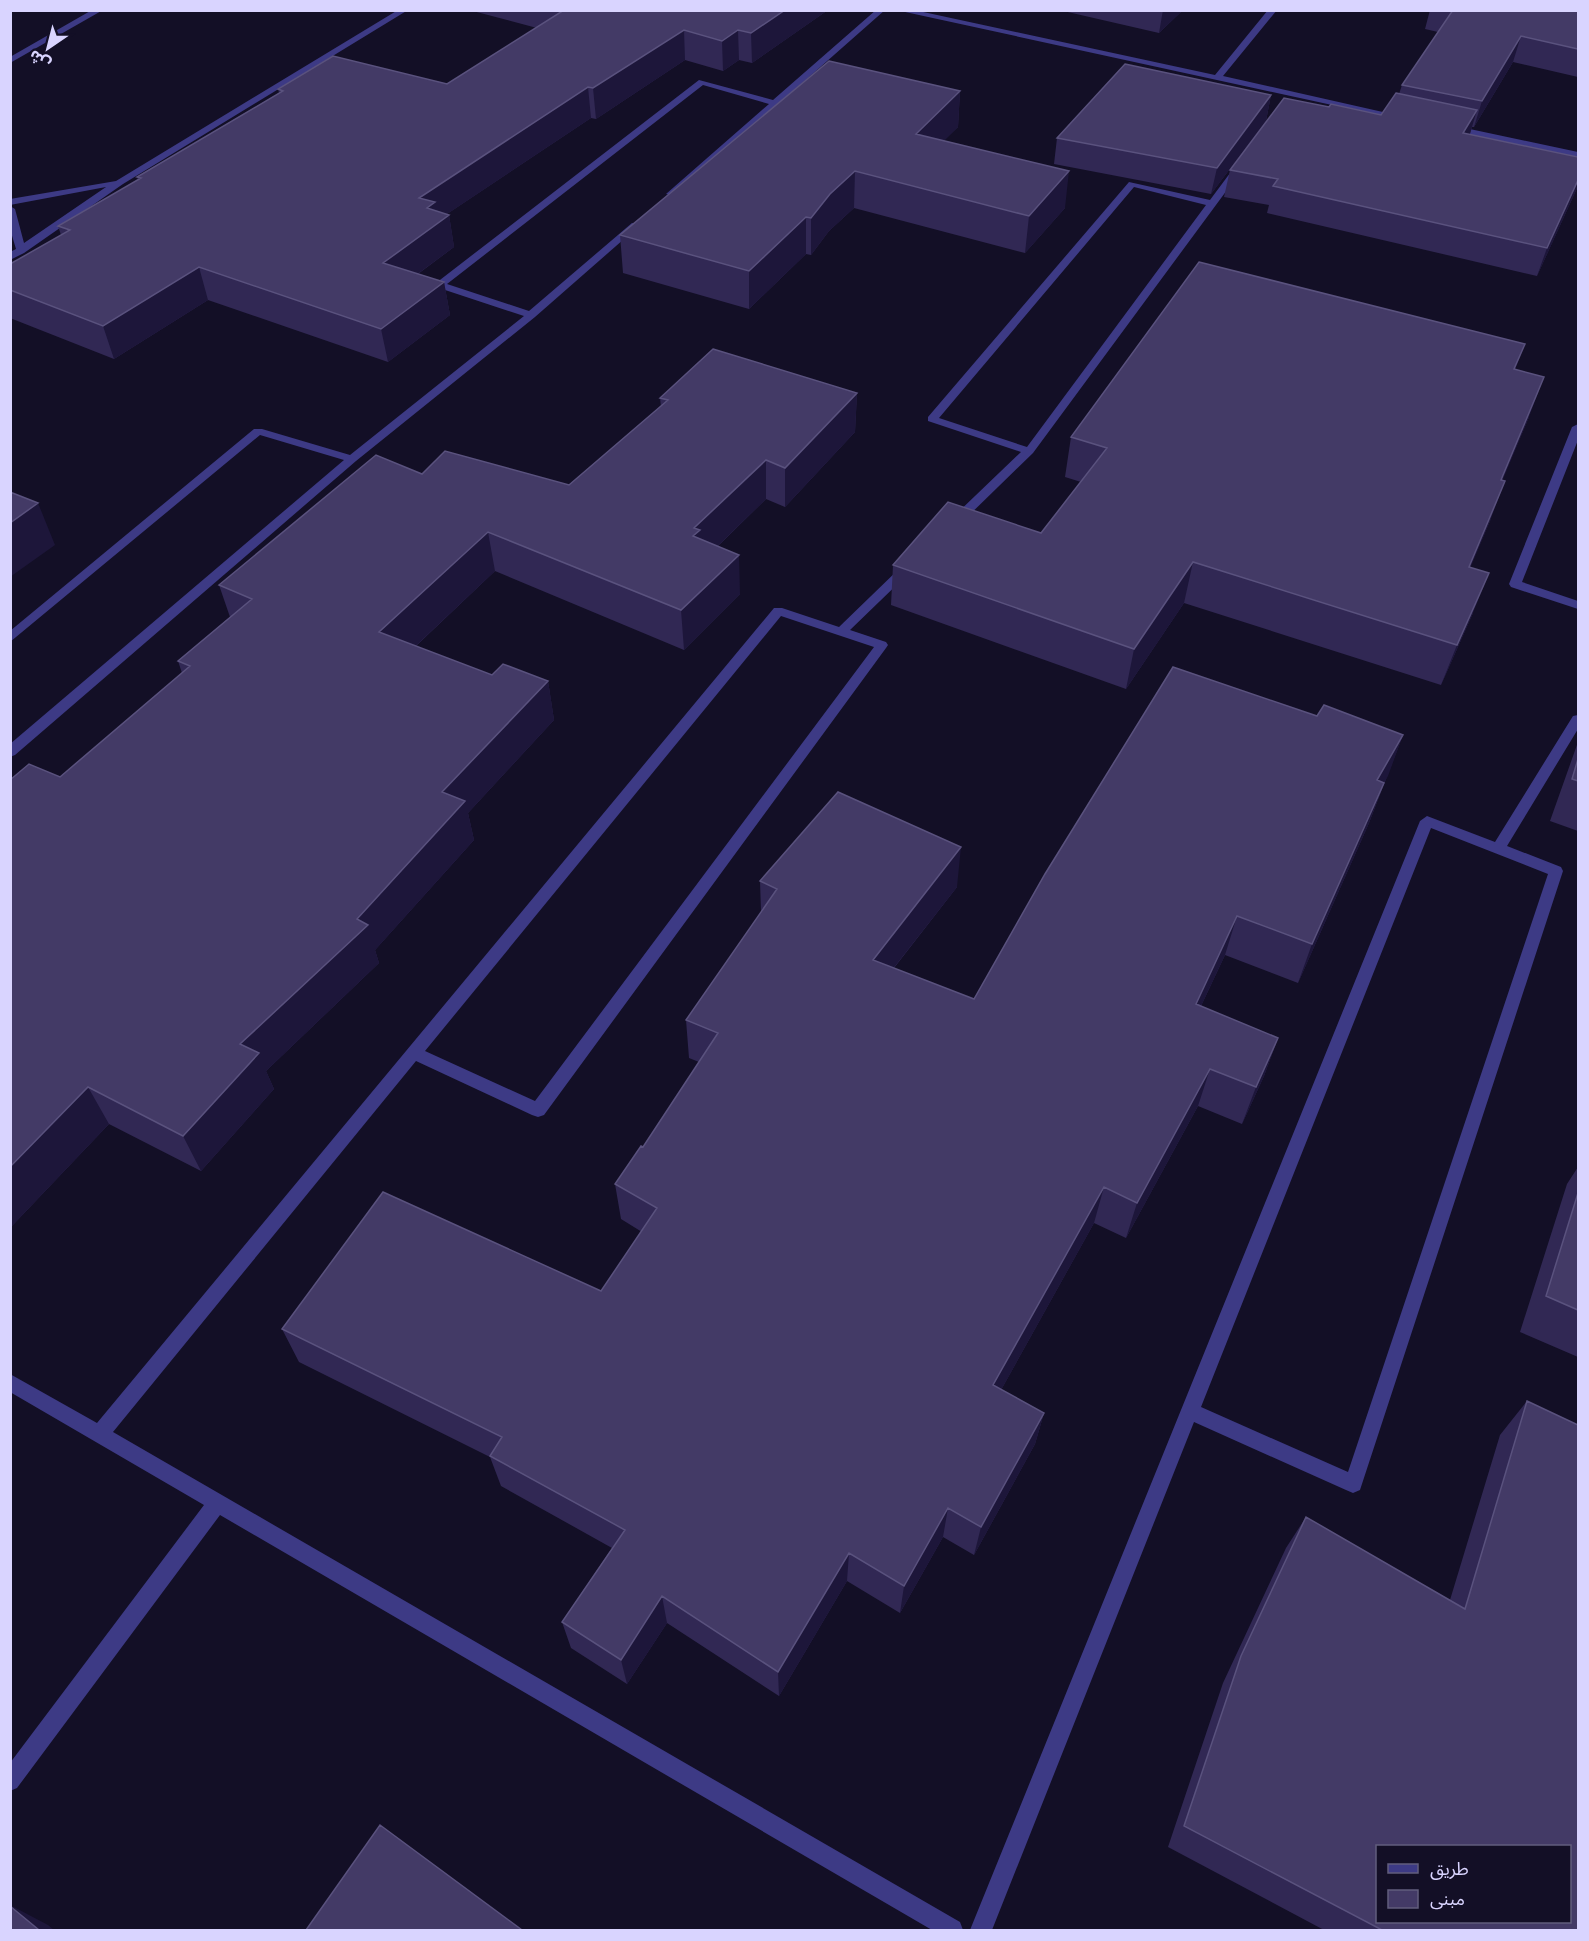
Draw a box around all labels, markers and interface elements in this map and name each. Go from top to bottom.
north arrow [18,18,78,78]
text: ش [25,46,54,75]
legend [1376,1845,1571,1923]
text: طريق [1430,1857,1469,1880]
text: مبنى [1430,1887,1465,1910]

